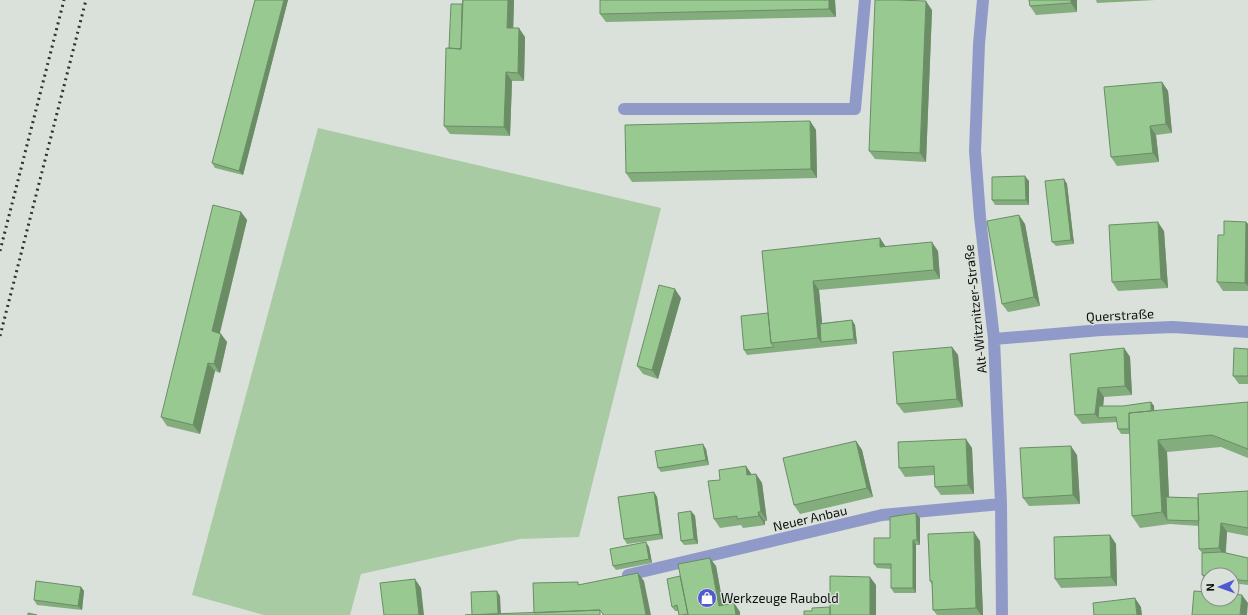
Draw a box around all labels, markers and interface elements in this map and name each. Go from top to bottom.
street label: Alt-Witznitzer-Straße [960,244,990,374]
street label: Querstraße [1086,305,1154,325]
street label: Neuer Anbau [771,502,849,534]
north arrow [1200,567,1240,607]
text: N [1203,583,1216,592]
shop icon: Werkzeuge Raubold [696,587,718,609]
place label: Werkzeuge Raubold [721,590,839,606]

